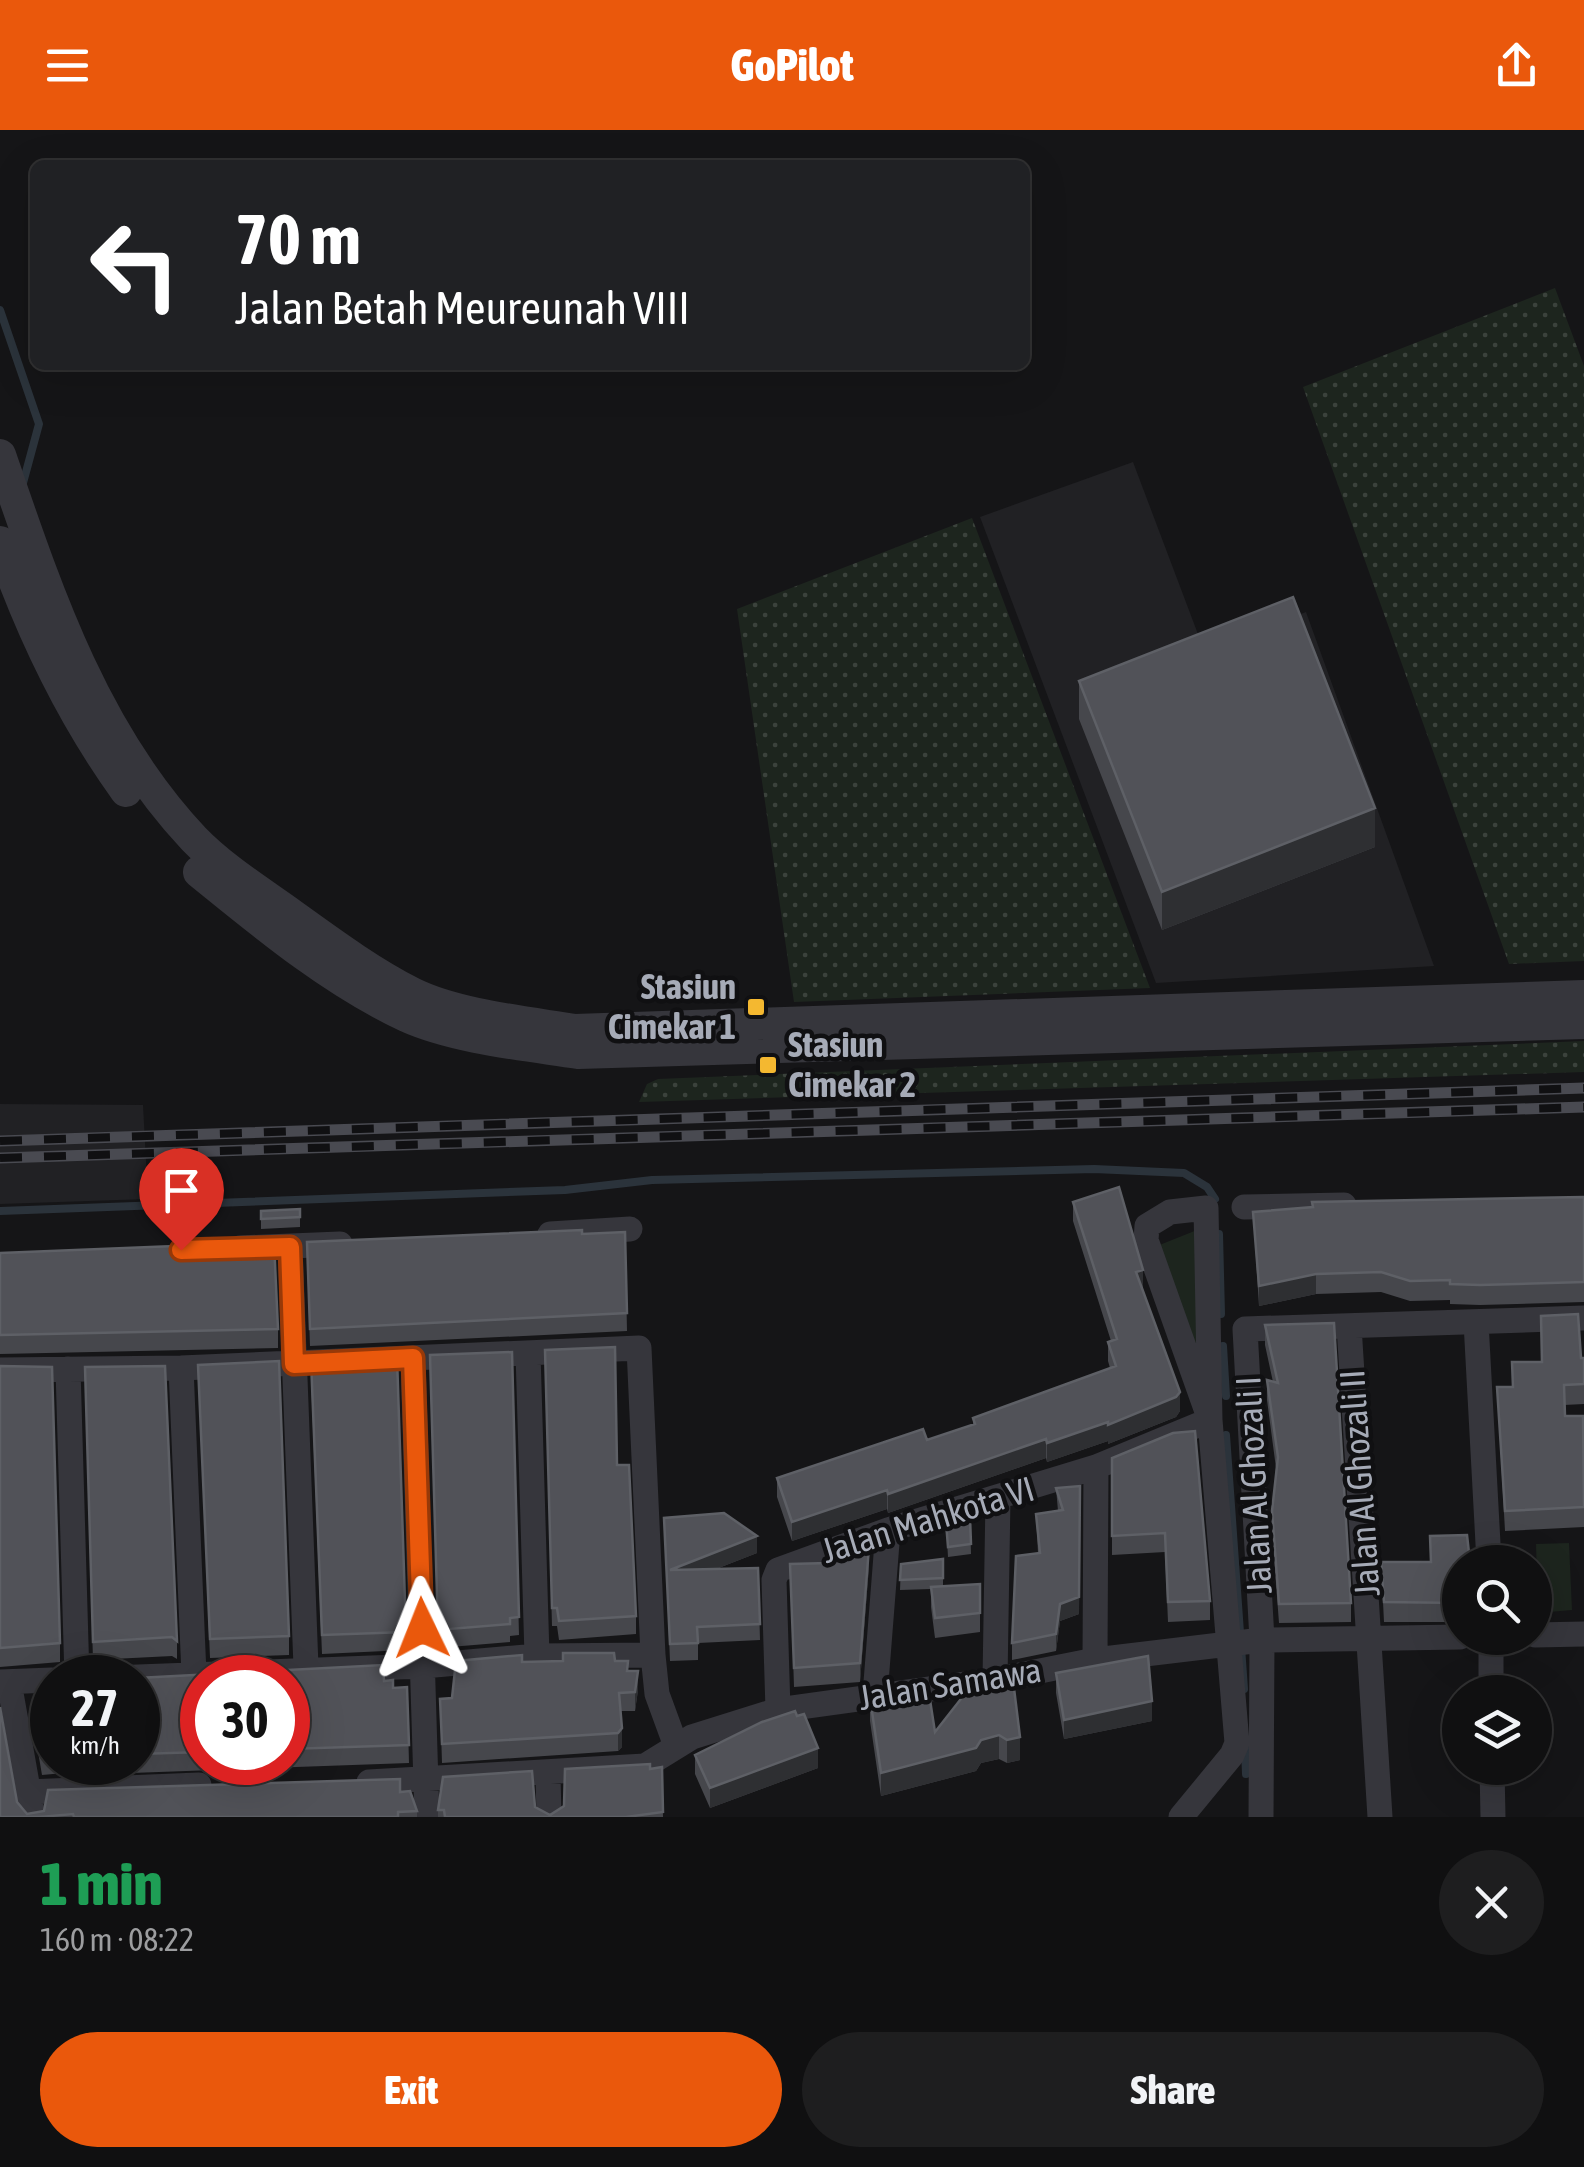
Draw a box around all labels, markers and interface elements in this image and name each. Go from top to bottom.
icon: menu [40,38,95,93]
icon: share [1489,38,1544,93]
text: GoPilot [731,39,853,91]
text: 70 m [235,199,361,279]
icon: left [70,200,200,330]
text: Jalan Betah Meureunah VIII [235,282,690,334]
place label: Stasiun Cimekar 1 [608,966,736,1046]
marker: Stasiun Cimekar 1 [745,996,767,1018]
place label: Stasiun Cimekar 2 [788,1024,916,1104]
marker: Stasiun Cimekar 2 [757,1054,779,1076]
pin [139,1148,224,1251]
icon: arrive [154,1163,209,1218]
street label: Jalan Al Ghozali II [1331,1369,1387,1597]
street label: Jalan Al Ghozali I [1227,1375,1279,1595]
street label: Jalan Mahkota VI [817,1468,1039,1570]
map controls [1442,1545,1552,1785]
button: search [1442,1545,1552,1655]
position arrow [370,1576,474,1680]
street label: Jalan Samawa [856,1649,1044,1717]
speed limit sign: 30 [180,1655,310,1785]
button: layers [1442,1675,1552,1785]
text: 27 [71,1679,118,1737]
text: km/h [70,1731,120,1759]
text: 1 min [40,1849,163,1918]
button: close [1439,1850,1544,1955]
text: 160 m · 08:22 [40,1921,194,1958]
button: Exit [40,2032,782,2147]
button: Share [802,2032,1544,2147]

